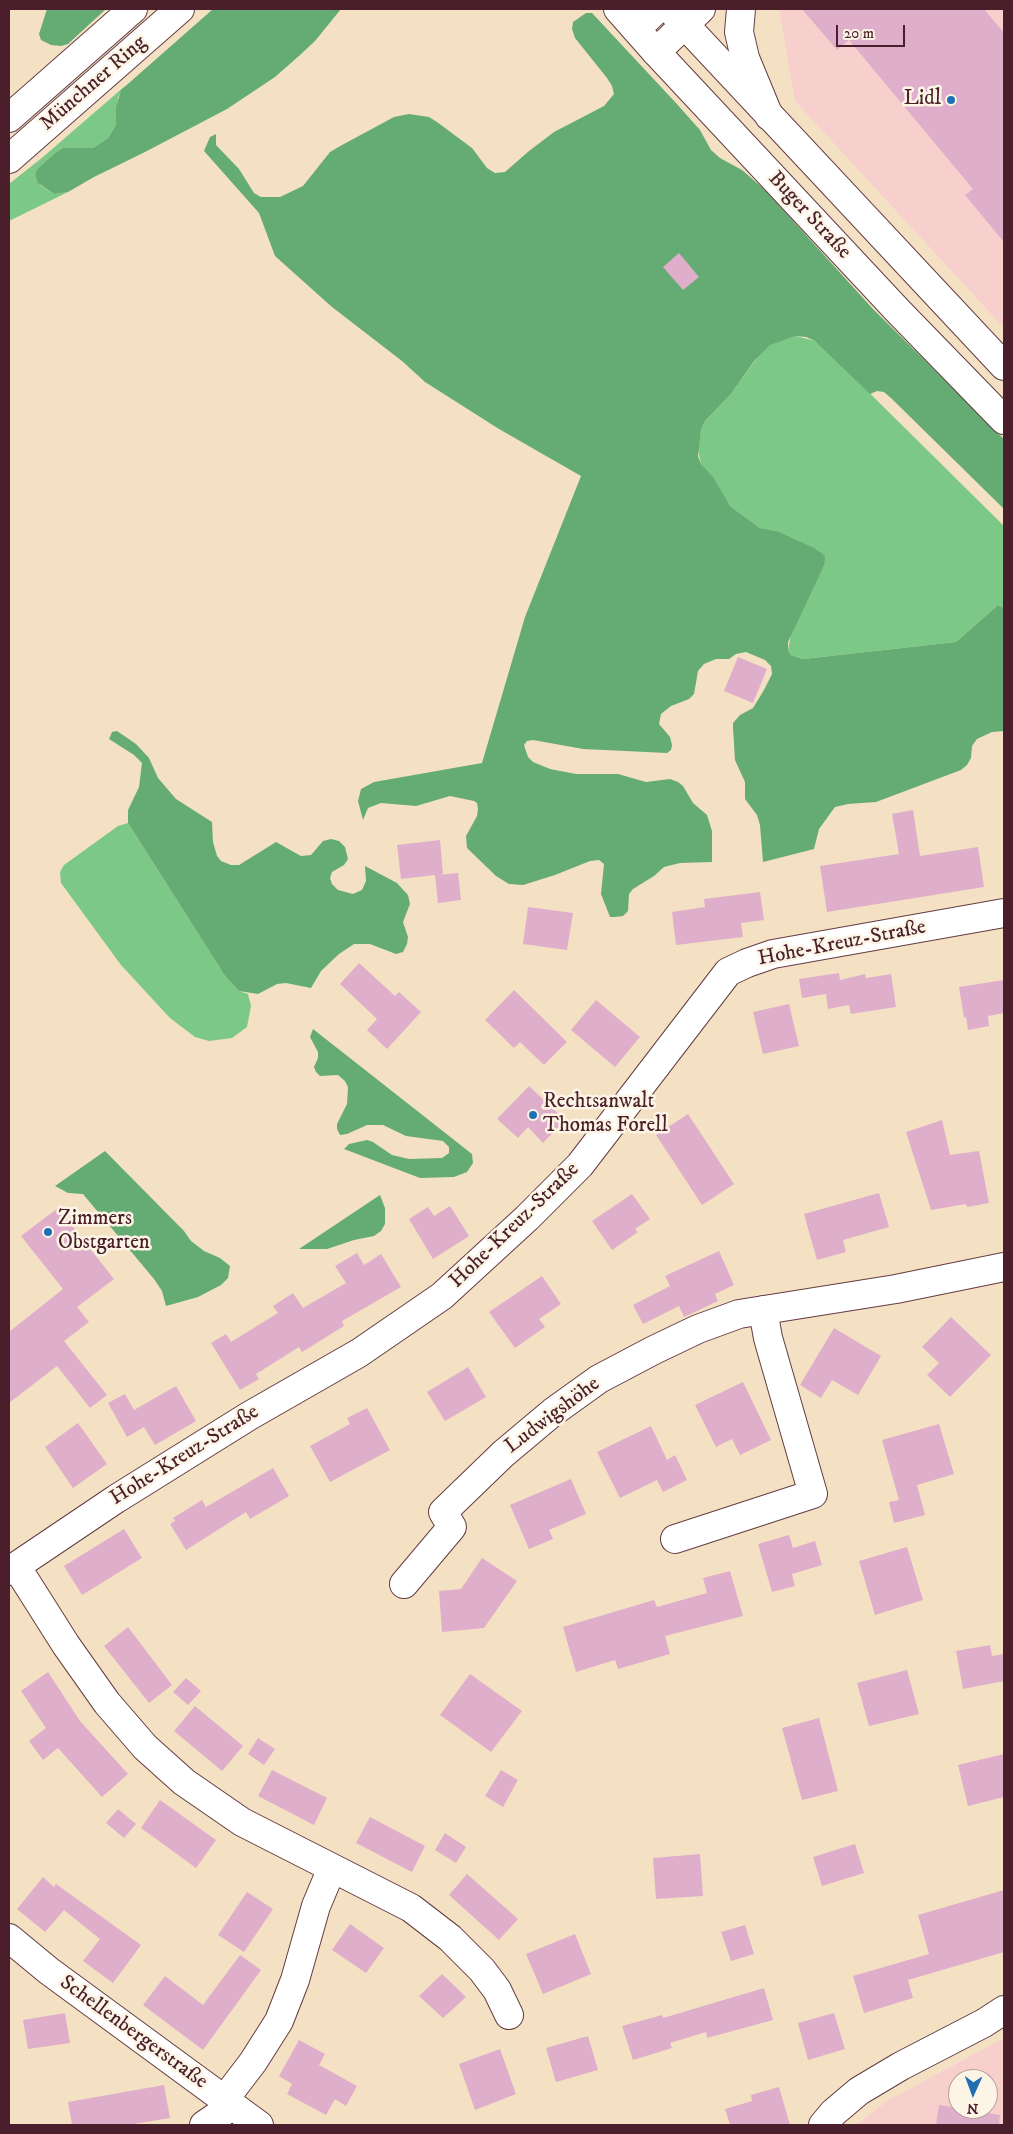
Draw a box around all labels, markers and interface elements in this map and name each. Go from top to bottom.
scale bar [838,15,907,47]
text: 20 m [844,24,874,43]
street label: Münchner Ring [36,31,152,137]
place label: Lidl [904,87,941,113]
marker: Lidl [945,94,957,106]
street label: Buger Straße [762,167,856,265]
street label: Hohe-Kreuz-Straße [756,915,928,973]
place label: Rechtsanwalt Thomas Forell [543,1090,668,1140]
marker: Rechtsanwalt Thomas Forell [527,1109,539,1121]
street label: Hohe-Kreuz-Straße [445,1158,585,1294]
place label: Zimmers Obstgarten [58,1207,150,1257]
marker: Zimmers Obstgarten [42,1226,54,1238]
street label: Ludwigshöhe [501,1372,605,1460]
street label: Hohe-Kreuz-Straße [106,1400,264,1512]
street label: Schellenbergerstraße [54,1971,212,2095]
north arrow [948,2069,998,2119]
text: N [966,2099,979,2117]

